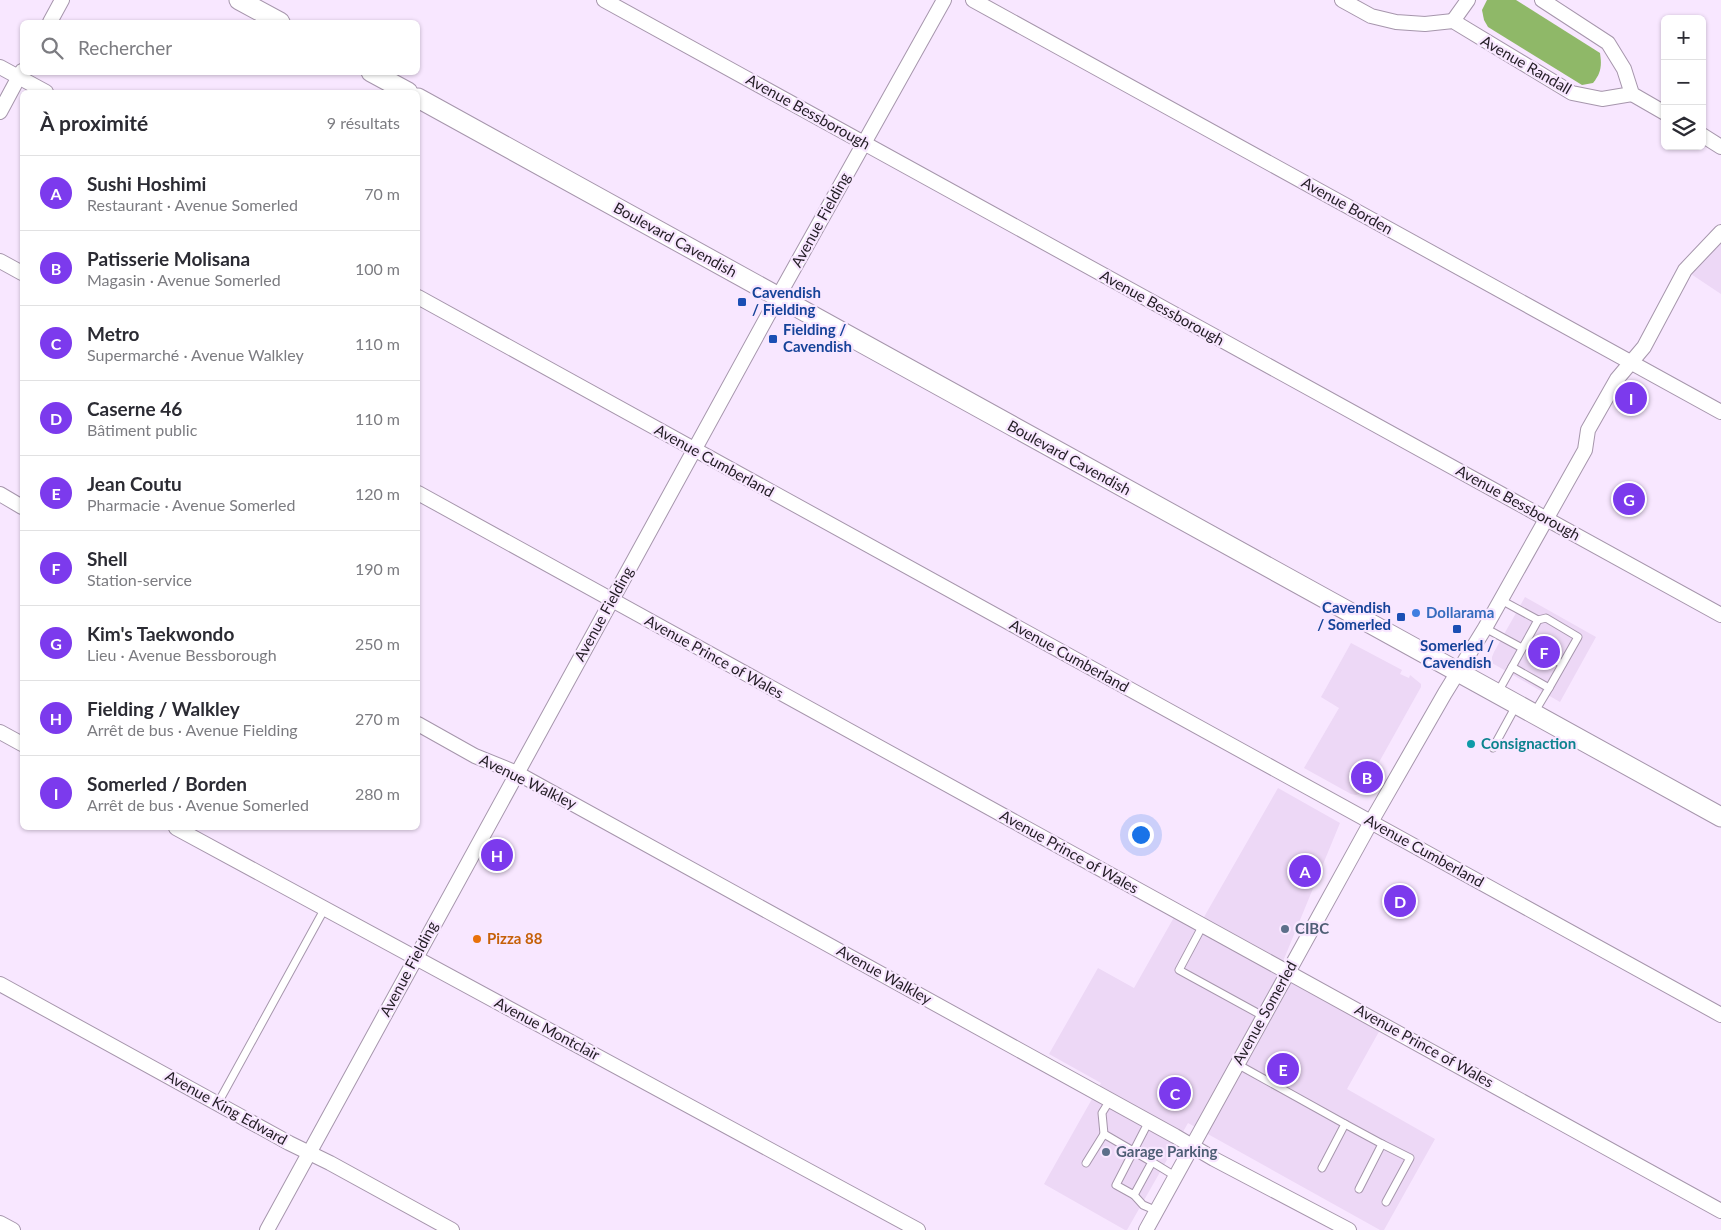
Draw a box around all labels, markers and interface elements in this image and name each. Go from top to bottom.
map controls [1661,15,1706,150]
button: + [1661,15,1706,60]
search box [20,20,420,75]
street label: Avenue Randall [1478,31,1575,97]
icon: search [38,34,66,62]
text: Rechercher [78,36,172,59]
button: − [1661,60,1706,105]
street label: Avenue Bessborough [743,70,874,153]
button: layers [1661,105,1706,150]
text: À proximité [40,110,148,135]
text: 9 résultats [327,113,400,132]
street label: Avenue Fielding [787,169,854,270]
text: Sushi Hoshimi [87,172,206,195]
street label: Avenue Borden [1299,173,1396,238]
text: A [50,184,62,203]
text: 70 m [364,184,400,203]
text: Restaurant · Avenue Somerled [87,195,298,214]
street label: Boulevard Cavendish [611,198,740,280]
text: Patisserie Molisana [87,247,250,270]
text: B [51,259,61,278]
text: 100 m [355,259,400,278]
street label: Avenue Bessborough [1097,266,1228,349]
text: Magasin · Avenue Somerled [87,270,281,289]
place label: Cavendish / Fielding [752,283,821,318]
marker: Cavendish / Fielding [736,296,748,308]
place label: Fielding / Cavendish [783,320,852,355]
text: Metro [87,322,140,345]
marker: Fielding / Cavendish [767,333,779,345]
text: C [51,334,61,353]
text: 110 m [355,334,400,353]
text: Supermarché · Avenue Walkley [87,345,304,364]
pin: I [1615,379,1647,417]
text: Caserne 46 [87,397,182,420]
text: D [50,409,62,428]
text: 110 m [355,409,400,428]
street label: Boulevard Cavendish [1005,416,1134,498]
text: Bâtiment public [87,420,197,439]
street label: Avenue Cumberland [652,420,777,500]
street label: Avenue Bessborough [1453,461,1584,544]
text: Jean Coutu [87,472,182,495]
pin: G [1613,480,1645,518]
text: E [51,484,61,503]
text: 120 m [355,484,400,503]
text: Pharmacie · Avenue Somerled [87,495,296,514]
text: Shell [87,547,128,570]
text: F [51,559,61,578]
text: 190 m [355,559,400,578]
street label: Avenue Fielding [570,563,637,664]
text: Station-service [87,570,192,589]
place label: Cavendish / Somerled [1317,598,1391,633]
place label: Dollarama [1426,603,1494,621]
marker: Dollarama [1410,607,1422,619]
street label: Avenue Prince of Wales [642,611,787,702]
marker: Cavendish / Somerled [1395,611,1407,623]
street label: Avenue Cumberland [1007,615,1132,695]
text: Kim's Taekwondo [87,622,234,645]
marker: Somerled / Cavendish [1451,623,1463,635]
pin: F [1528,633,1560,671]
text: G [50,634,62,653]
text: 250 m [355,634,400,653]
place label: Somerled / Cavendish [1420,636,1494,671]
text: Lieu · Avenue Bessborough [87,645,277,664]
text: Fielding / Walkley [87,697,240,720]
text: H [50,709,62,728]
text: 270 m [355,709,400,728]
text: Arrêt de bus · Avenue Fielding [87,720,298,739]
place label: Consignaction [1481,734,1576,752]
marker: Consignaction [1465,738,1477,750]
street label: Avenue Walkley [477,750,580,812]
pin: B [1351,758,1383,796]
text: Somerled / Borden [87,772,247,795]
text: I [54,784,58,803]
text: 280 m [355,784,400,803]
text: Arrêt de bus · Avenue Somerled [87,795,309,814]
street label: Avenue Prince of Wales [997,806,1142,897]
street label: Avenue Cumberland [1362,810,1487,890]
your location [1128,822,1154,848]
pin: H [481,836,513,874]
pin: A [1289,852,1321,890]
pin: D [1384,882,1416,920]
street label: Avenue Fielding [375,918,441,1019]
place label: CIBC [1295,919,1329,937]
marker: CIBC [1279,923,1291,935]
place label: Pizza 88 [487,929,543,947]
marker: Pizza 88 [471,933,483,945]
street label: Avenue Walkley [834,941,935,1008]
street label: Avenue Somerled [1228,958,1300,1067]
street label: Avenue Montclair [492,993,604,1064]
street label: Avenue Prince of Wales [1352,1000,1497,1091]
pin: E [1267,1050,1299,1088]
street label: Avenue King Edward [162,1066,291,1148]
pin: C [1159,1074,1191,1112]
place label: Garage Parking [1116,1142,1218,1160]
marker: Garage Parking [1100,1146,1112,1158]

